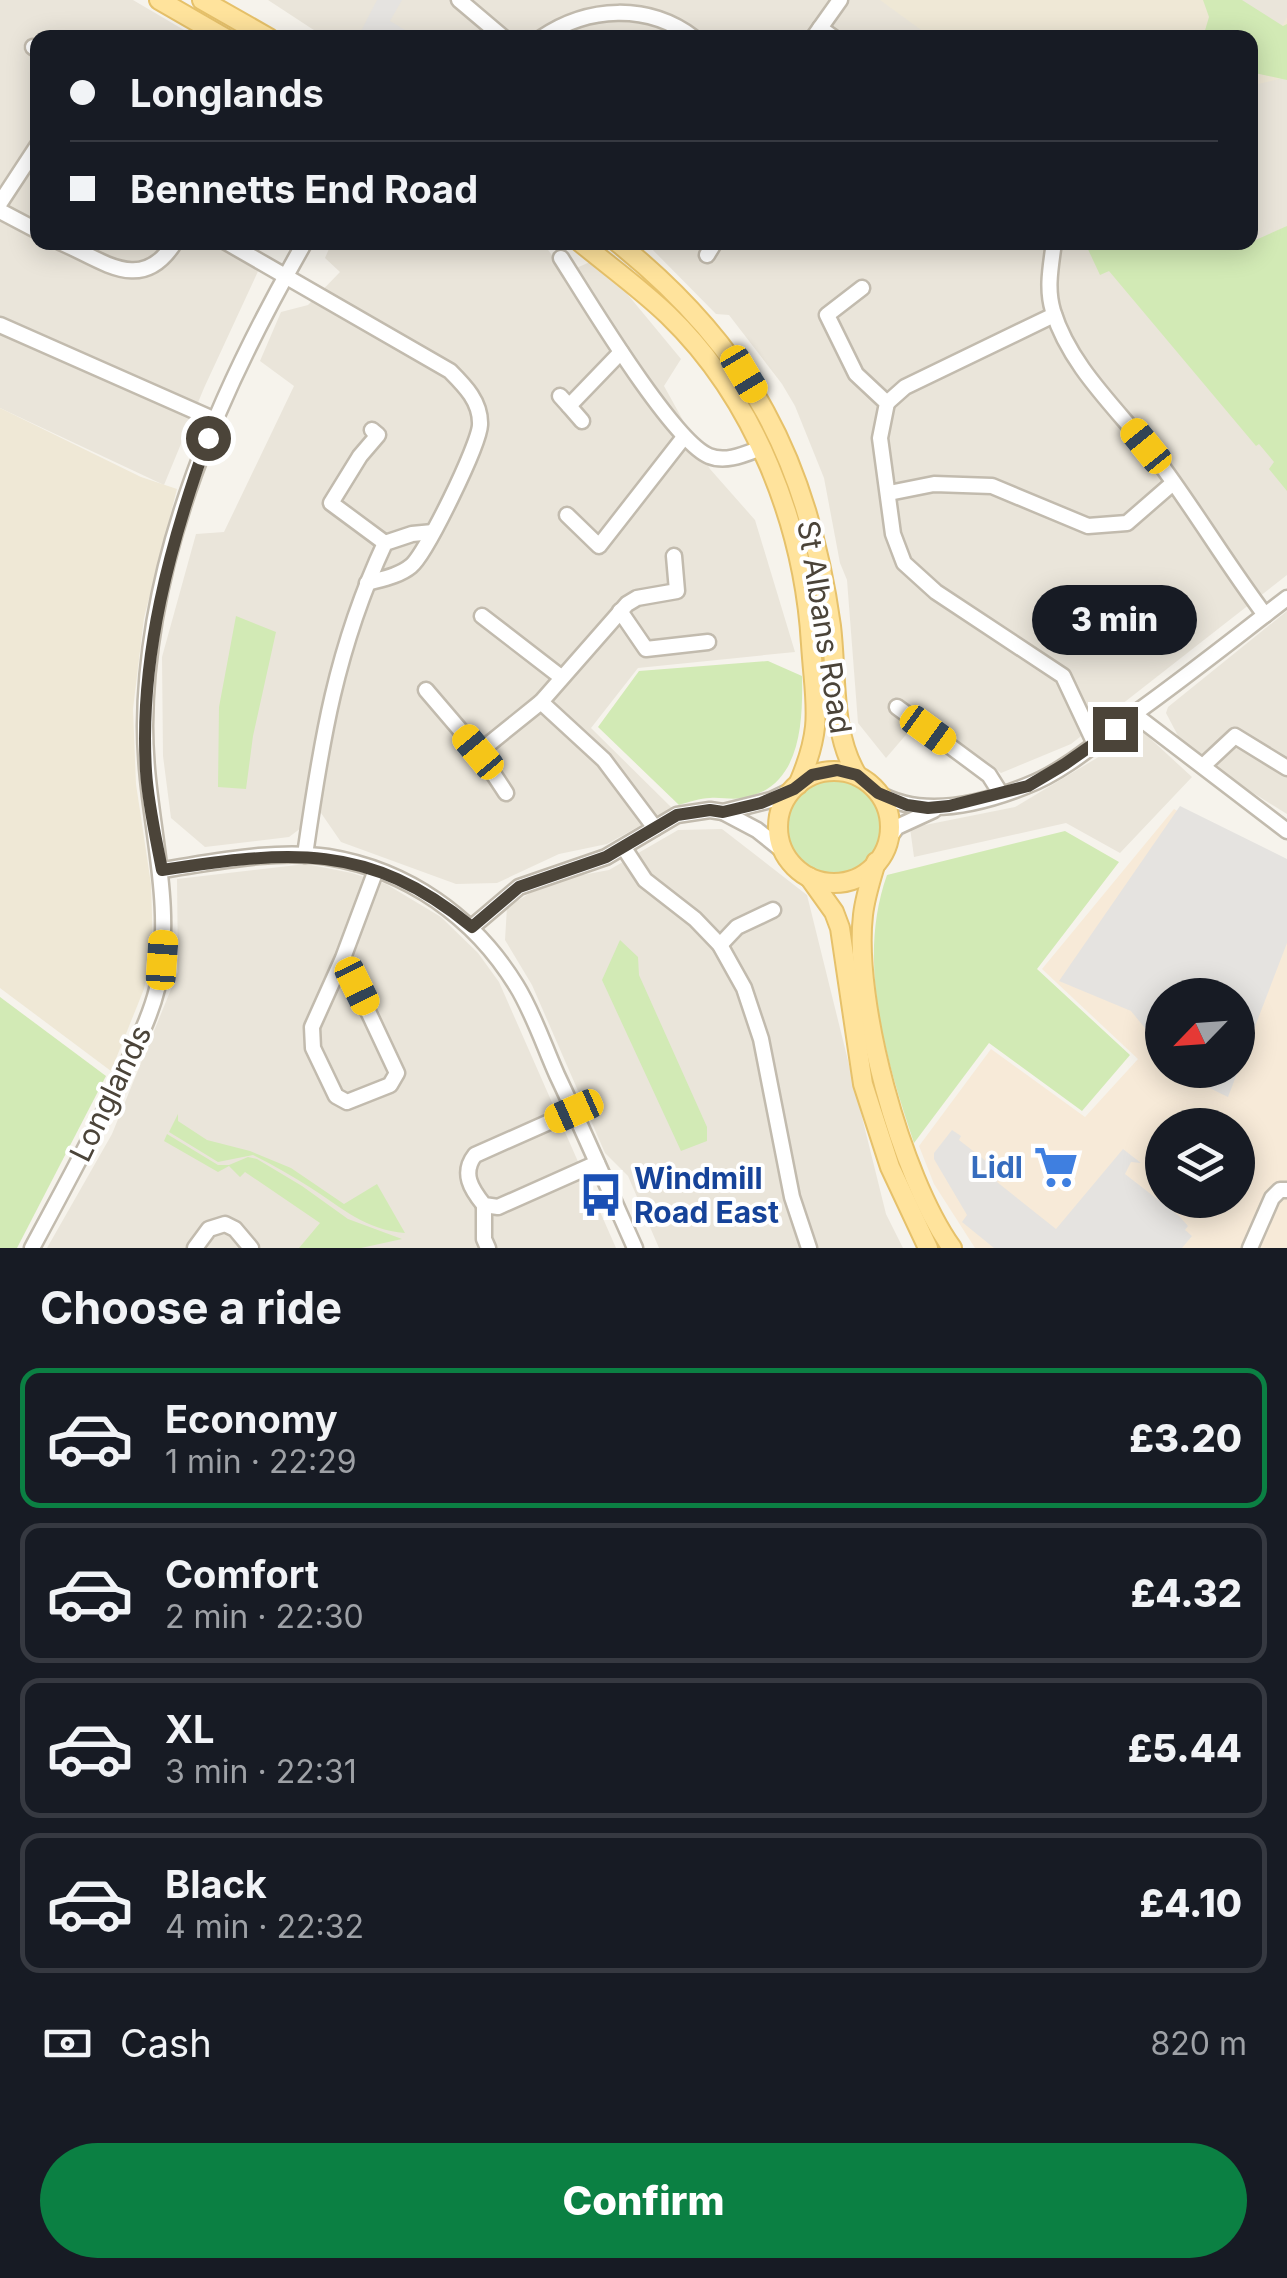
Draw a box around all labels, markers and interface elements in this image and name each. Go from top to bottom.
text: Longlands [130,70,324,116]
text: Bennetts End Road [130,166,478,212]
car [716,341,772,407]
car [1115,413,1177,479]
route start [186,416,231,461]
street label: St Albans Road [790,518,860,736]
callout: 3 min [1032,584,1198,654]
text: 3 min [1071,600,1158,639]
car [895,700,961,760]
route end [1093,707,1138,752]
car [447,719,509,785]
car [145,929,179,991]
car [330,952,384,1020]
north arrow [1145,978,1255,1088]
map controls [1145,978,1255,1218]
street label: Longlands [62,1019,158,1167]
car [540,1085,608,1137]
button: layers [1145,1108,1255,1218]
supermarket icon: Lidl [1032,1143,1080,1191]
place label: Lidl [971,1149,1023,1185]
place label: Windmill Road East [634,1160,779,1230]
bus stop icon: Windmill Road East [577,1171,625,1219]
text: Choose a ride [40,1280,342,1335]
icon: car [45,1393,135,1483]
text: Economy [165,1396,338,1442]
text: £3.20 [1129,1415,1242,1461]
text: 1 min · 22:29 [165,1442,357,1481]
icon: car [45,1548,135,1638]
text: Comfort [165,1551,319,1597]
text: £4.32 [1131,1570,1242,1616]
text: 2 min · 22:30 [165,1597,364,1636]
icon: car [45,1703,135,1793]
text: XL [165,1706,215,1752]
text: £5.44 [1128,1725,1242,1771]
text: 3 min · 22:31 [165,1752,357,1791]
icon: car [45,1858,135,1948]
text: Black [165,1861,267,1907]
text: £4.10 [1139,1880,1242,1926]
text: 4 min · 22:32 [165,1907,364,1946]
icon: cash [40,2016,95,2071]
text: Cash [120,2020,212,2066]
text: 820 m [1150,2024,1247,2063]
button: Confirm [40,2143,1247,2258]

